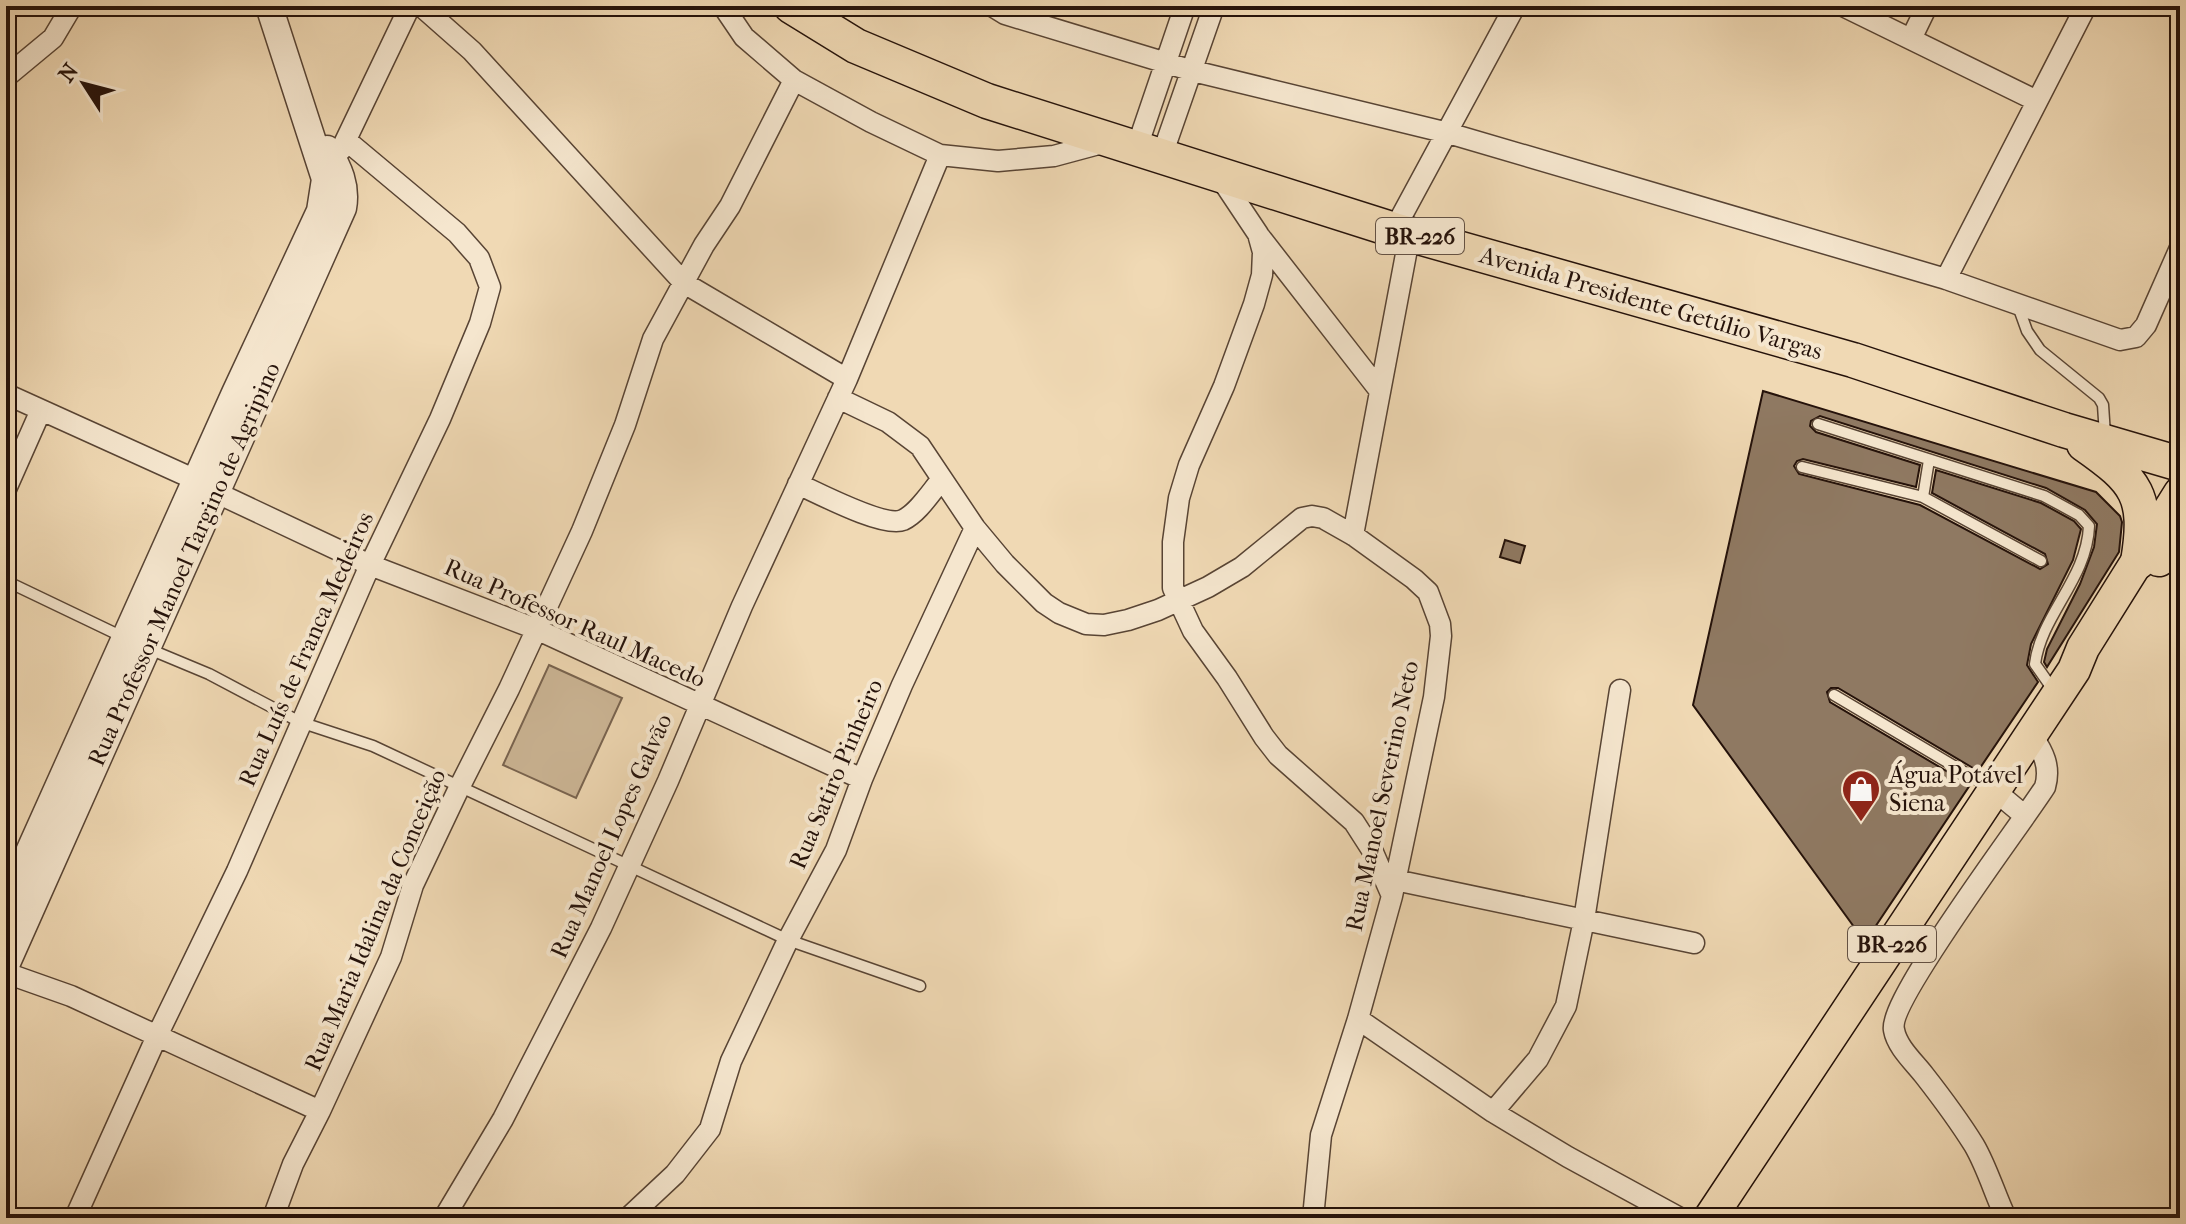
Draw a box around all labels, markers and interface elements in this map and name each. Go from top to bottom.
north arrow [44,44,124,124]
text: N [53,58,84,87]
road number: BR-226 [1376,218,1464,254]
street label: Avenida Presidente Getúlio Vargas [1476,240,1826,365]
street label: Rua Professor Manoel Targino de Agripino [82,358,286,770]
street label: Rua Luís de Franca Medeiros [233,507,379,791]
street label: Rua Professor Raul Macedo [440,553,710,693]
street label: Rua Manoel Severino Neto [1340,658,1424,934]
street label: Rua Satiro Pinheiro [783,675,889,873]
street label: Rua Manoel Lopes Galvão [544,709,678,963]
place label: Água Potável Siena [1888,760,2023,817]
street label: Rua Maria Idalina da Conceição [299,765,452,1076]
shop icon: Água Potável Siena [1840,768,1882,823]
road number: BR-226 [1848,926,1936,962]

